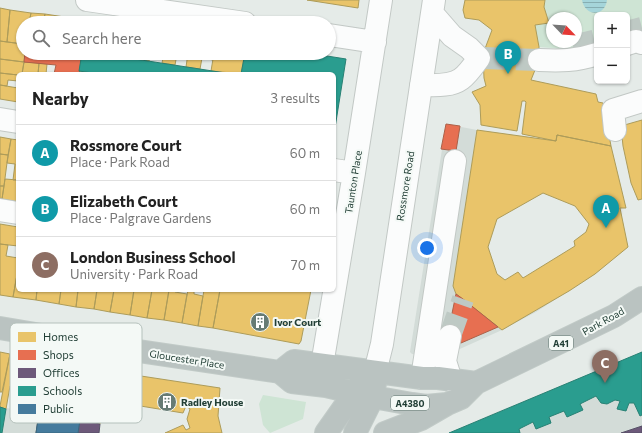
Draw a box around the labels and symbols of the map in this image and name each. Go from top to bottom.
north arrow [546,12,582,48]
pin: B [495,41,521,74]
street label: Taunton Place [342,149,364,215]
street label: Rossmore Road [394,150,416,222]
pin: A [593,195,619,228]
your location [417,238,437,258]
street label: Park Road [580,304,626,337]
building icon: Ivor Court [249,311,271,333]
place label: Ivor Court [274,316,321,328]
legend [10,323,142,423]
text: Homes [43,330,78,343]
road number: A41 [549,336,573,350]
street label: Gloucester Place [149,347,225,371]
text: Shops [43,348,74,361]
pin: C [592,350,618,383]
text: Offices [43,366,80,379]
text: Schools [43,384,82,397]
building icon: Radley House [156,391,178,413]
place label: Radley House [181,396,243,408]
road number: A4380 [391,396,429,410]
text: Public [43,402,74,415]

